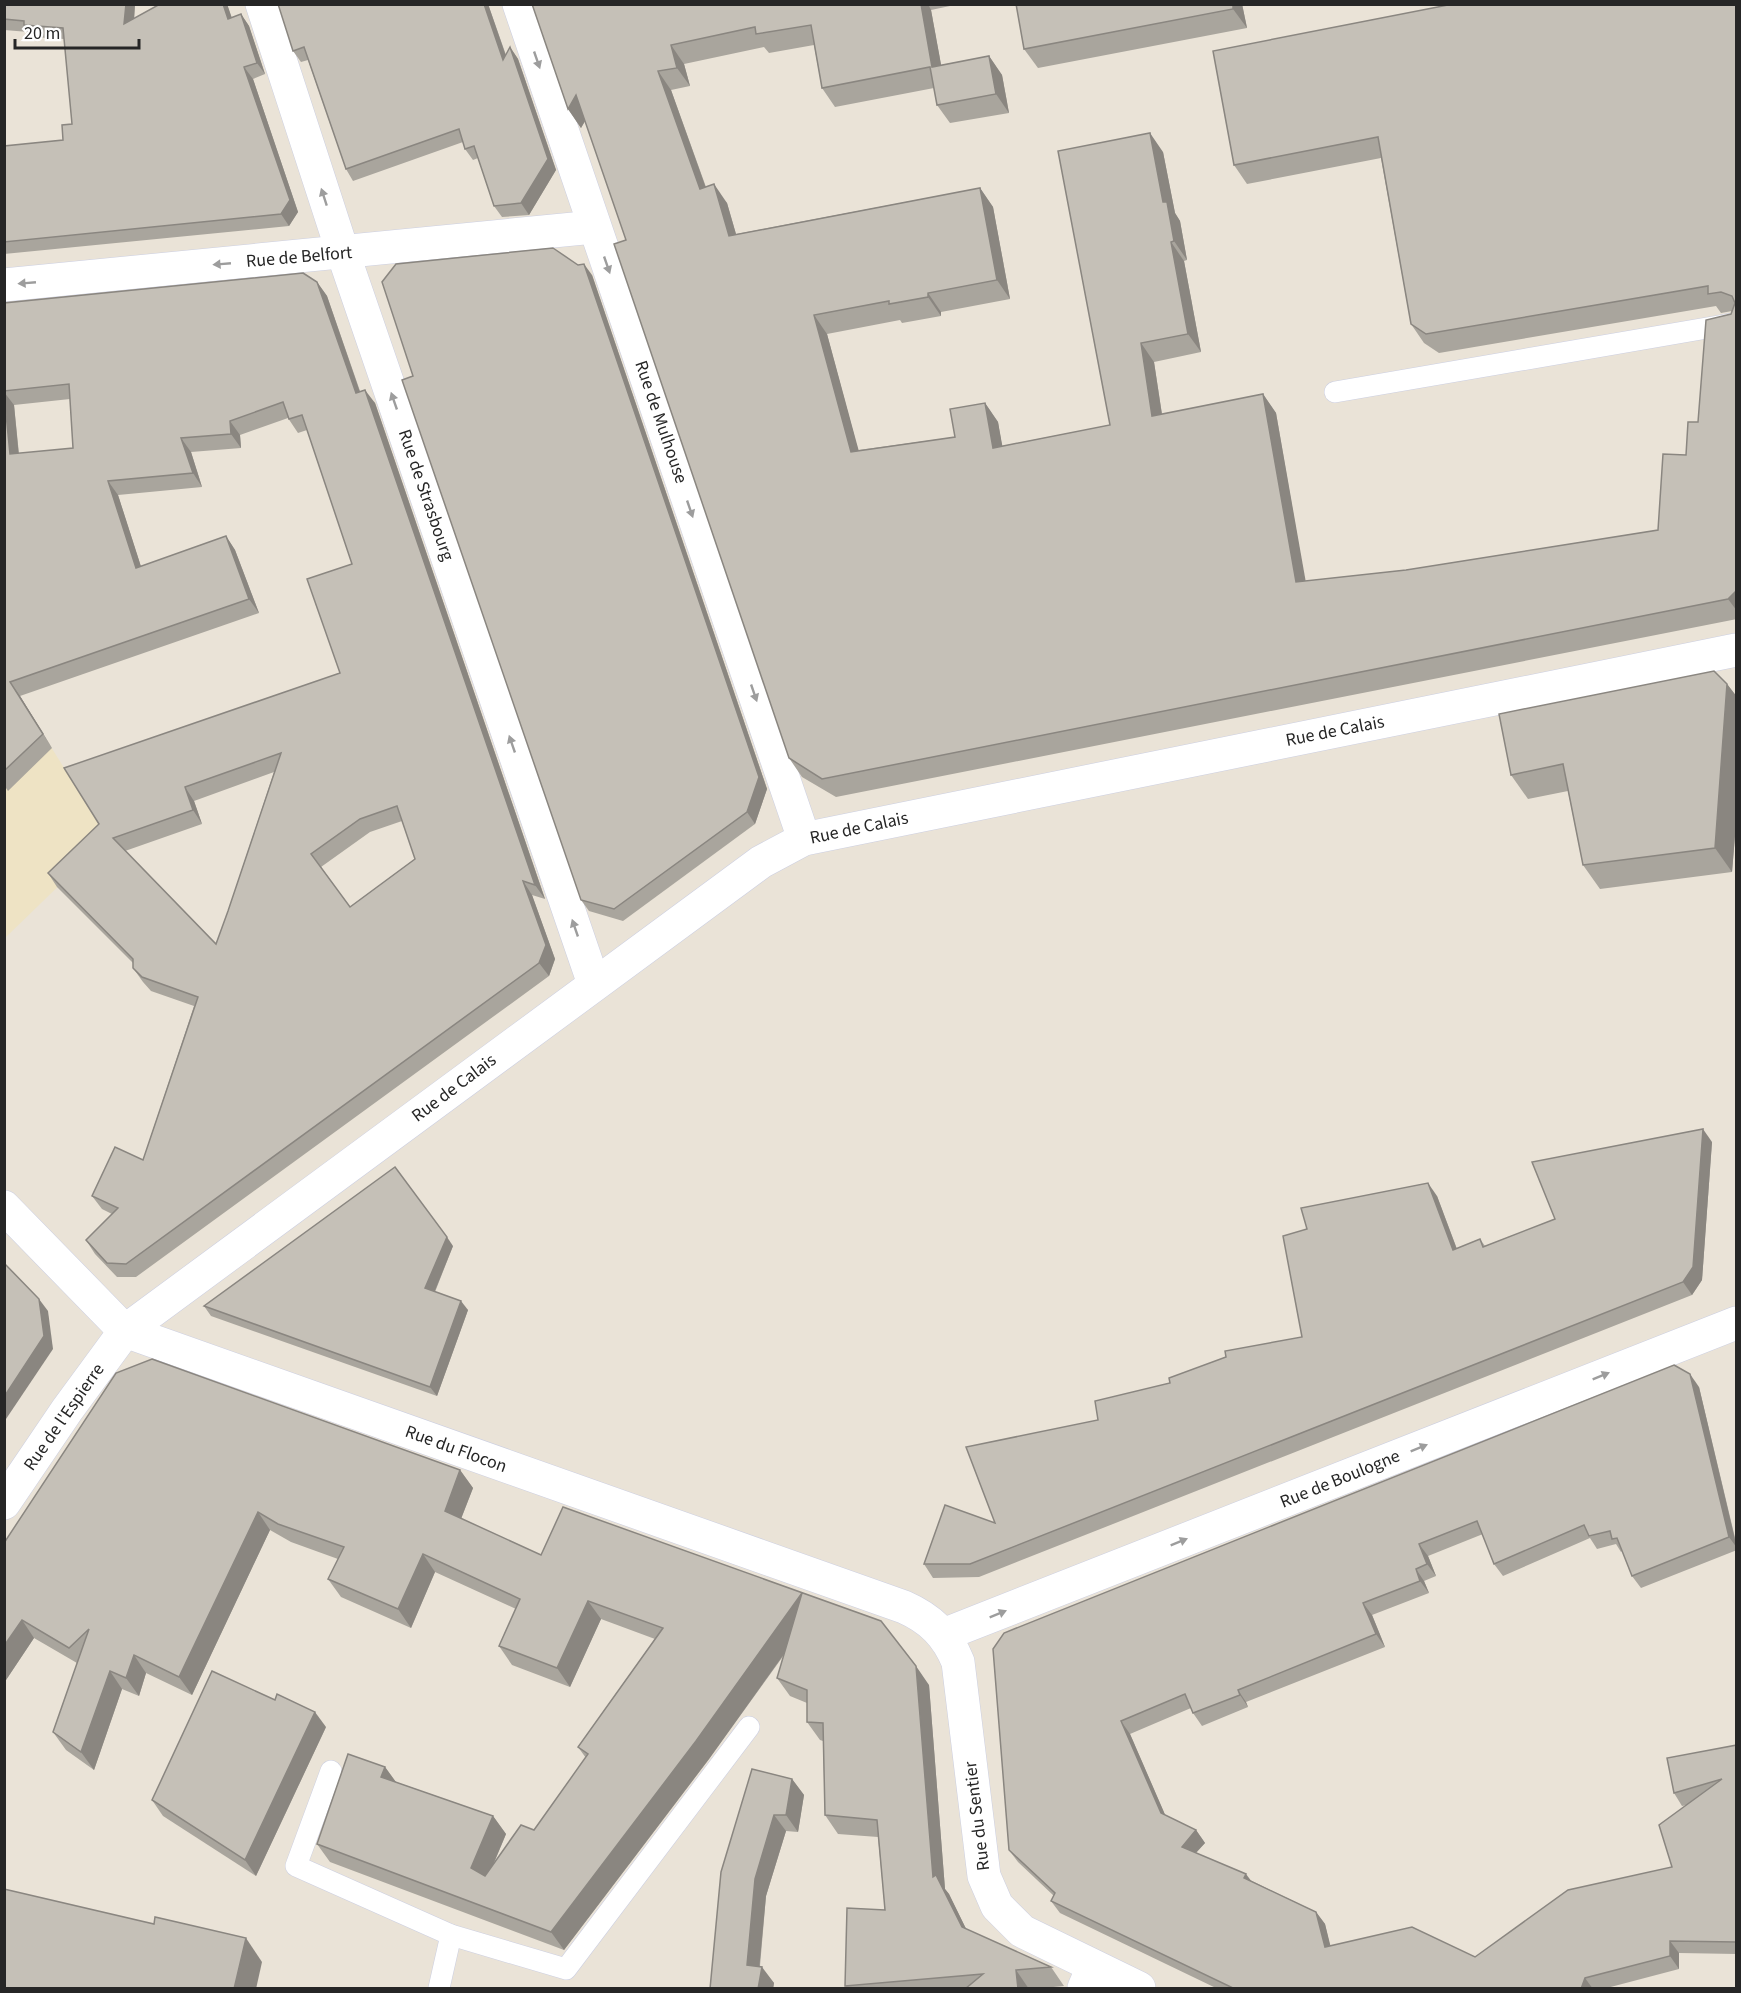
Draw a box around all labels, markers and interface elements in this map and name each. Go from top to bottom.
scale bar [15,12,140,50]
text: 20 m [24,21,60,46]
one-way arrow [533,51,543,69]
one-way arrow [319,188,329,206]
street label: Rue de Belfort [245,240,353,274]
one-way arrow [602,256,612,274]
one-way arrow [212,259,231,269]
one-way arrow [18,278,37,288]
street label: Rue de Mulhouse [628,357,694,487]
one-way arrow [388,392,398,410]
street label: Rue de Strasbourg [392,426,460,564]
one-way arrow [686,500,696,518]
one-way arrow [749,684,759,702]
street label: Rue de Calais [1284,709,1386,753]
one-way arrow [506,735,516,753]
street label: Rue de Calais [807,805,911,851]
one-way arrow [570,919,580,937]
street label: Rue de Calais [407,1048,501,1128]
street label: Rue de l'Espierre [18,1358,110,1476]
one-way arrow [1592,1371,1610,1380]
street label: Rue du Flocon [402,1419,510,1479]
one-way arrow [1411,1443,1429,1453]
street label: Rue de Boulogne [1276,1444,1404,1514]
one-way arrow [1171,1537,1189,1547]
one-way arrow [989,1609,1007,1618]
street label: Rue du Sentier [958,1759,996,1872]

